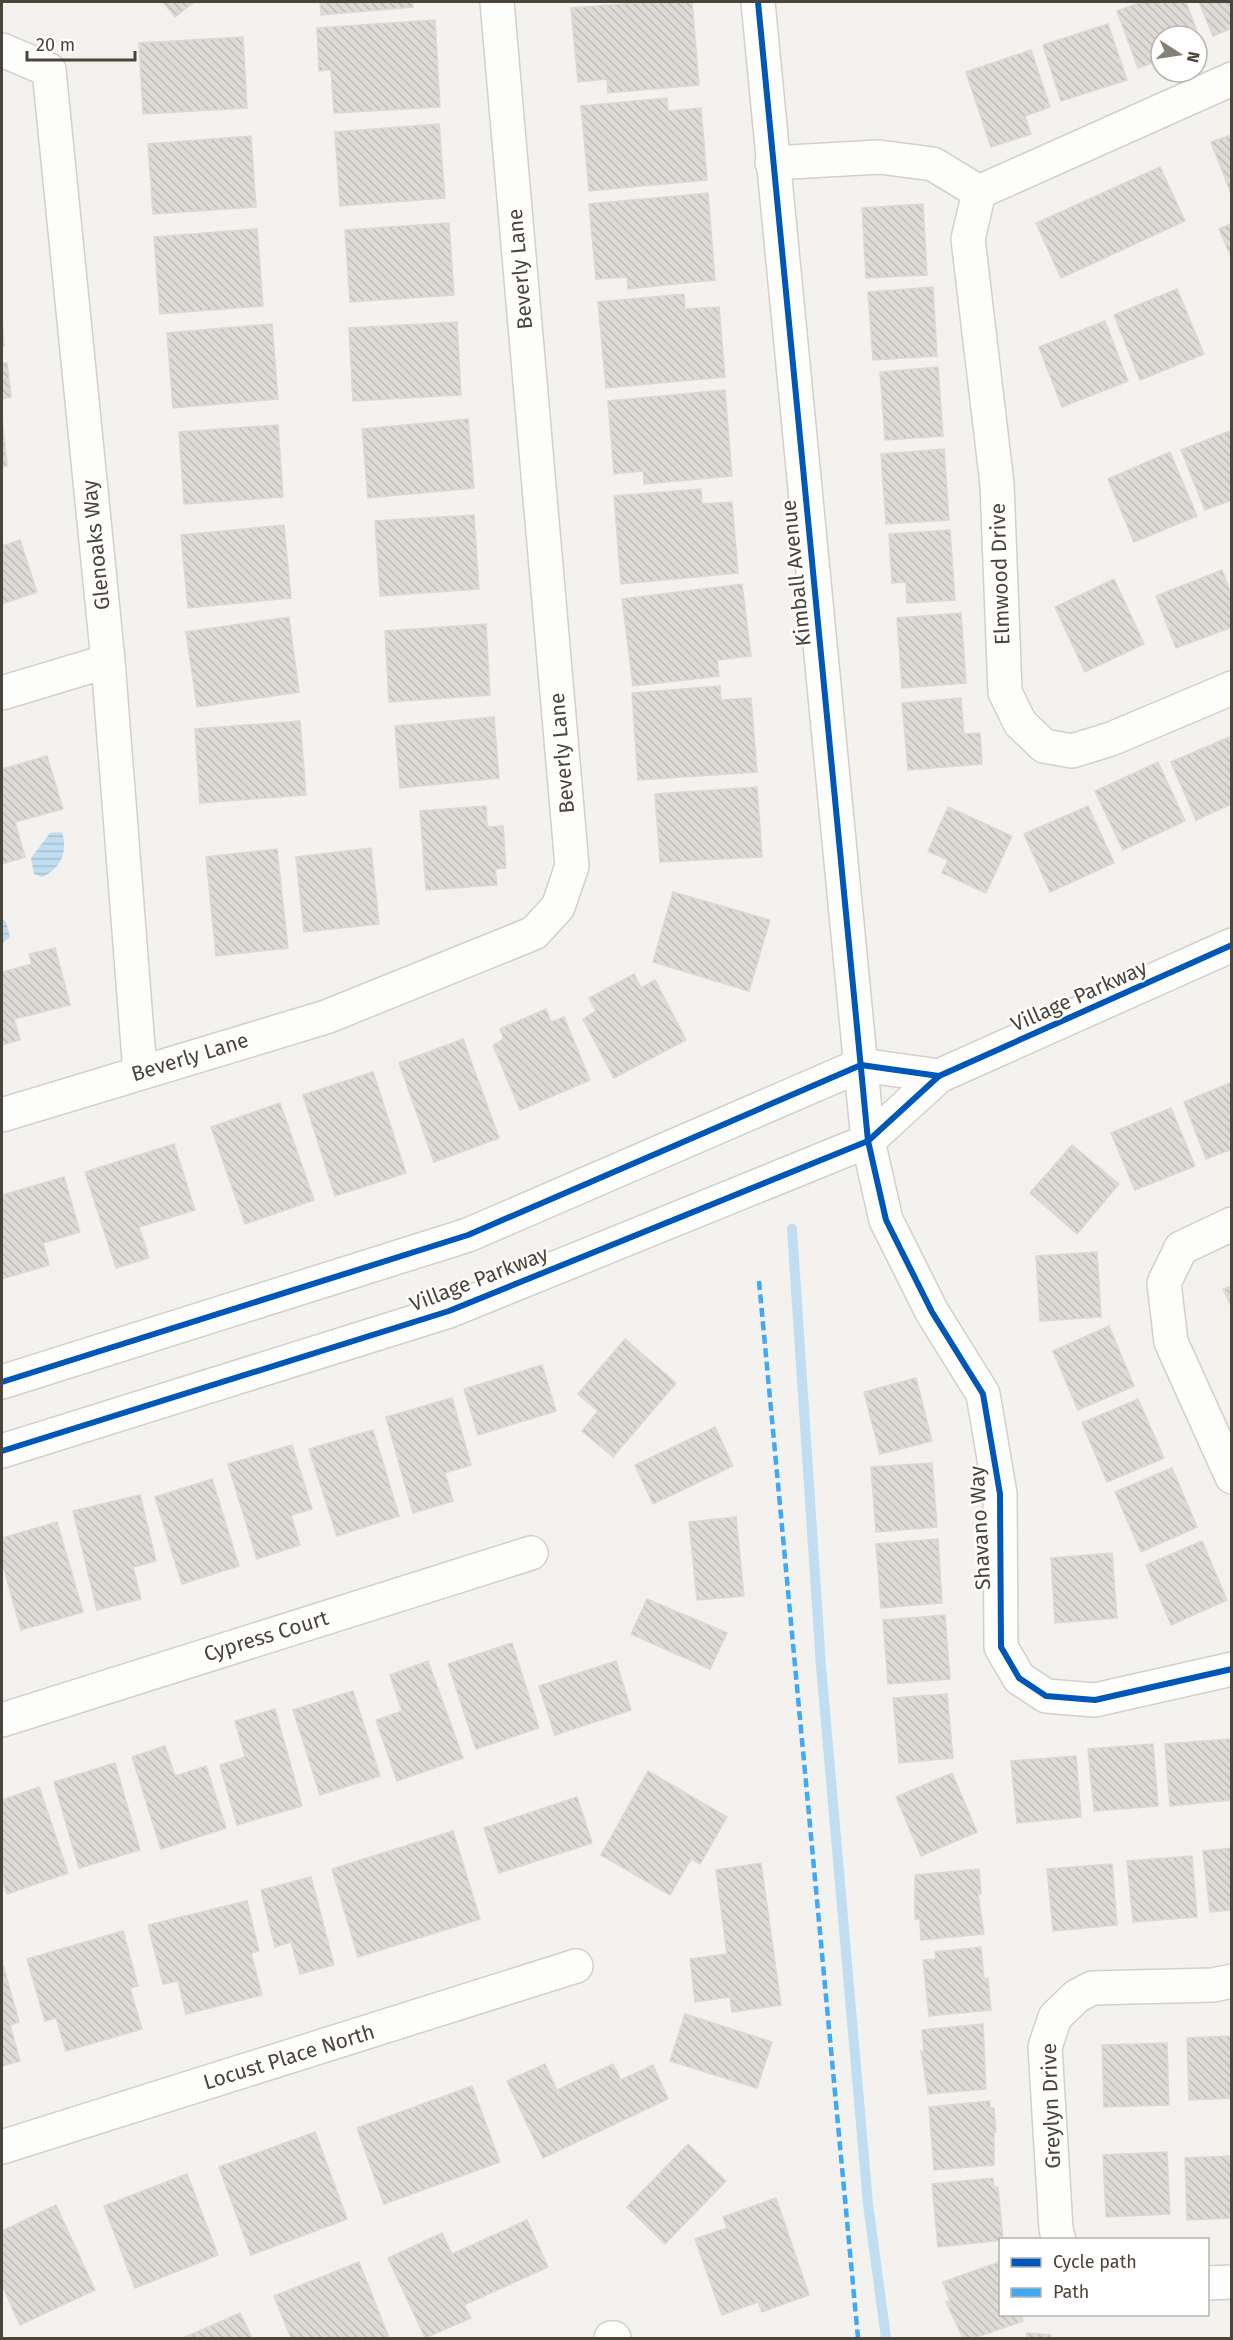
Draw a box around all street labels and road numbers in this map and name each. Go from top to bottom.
street label: Beverly Lane [502,207,538,331]
street label: Glenoaks Way [76,478,116,611]
street label: Kimball Avenue [775,498,817,648]
street label: Elmwood Drive [985,502,1015,646]
street label: Beverly Lane [544,691,580,815]
street label: Village Parkway [1007,954,1152,1038]
street label: Beverly Lane [128,1027,252,1087]
street label: Village Parkway [406,1240,553,1317]
street label: Shavano Way [964,1464,996,1591]
street label: Cypress Court [201,1605,332,1667]
street label: Locust Place North [200,2019,378,2095]
street label: Greylyn Drive [1036,2043,1066,2169]

